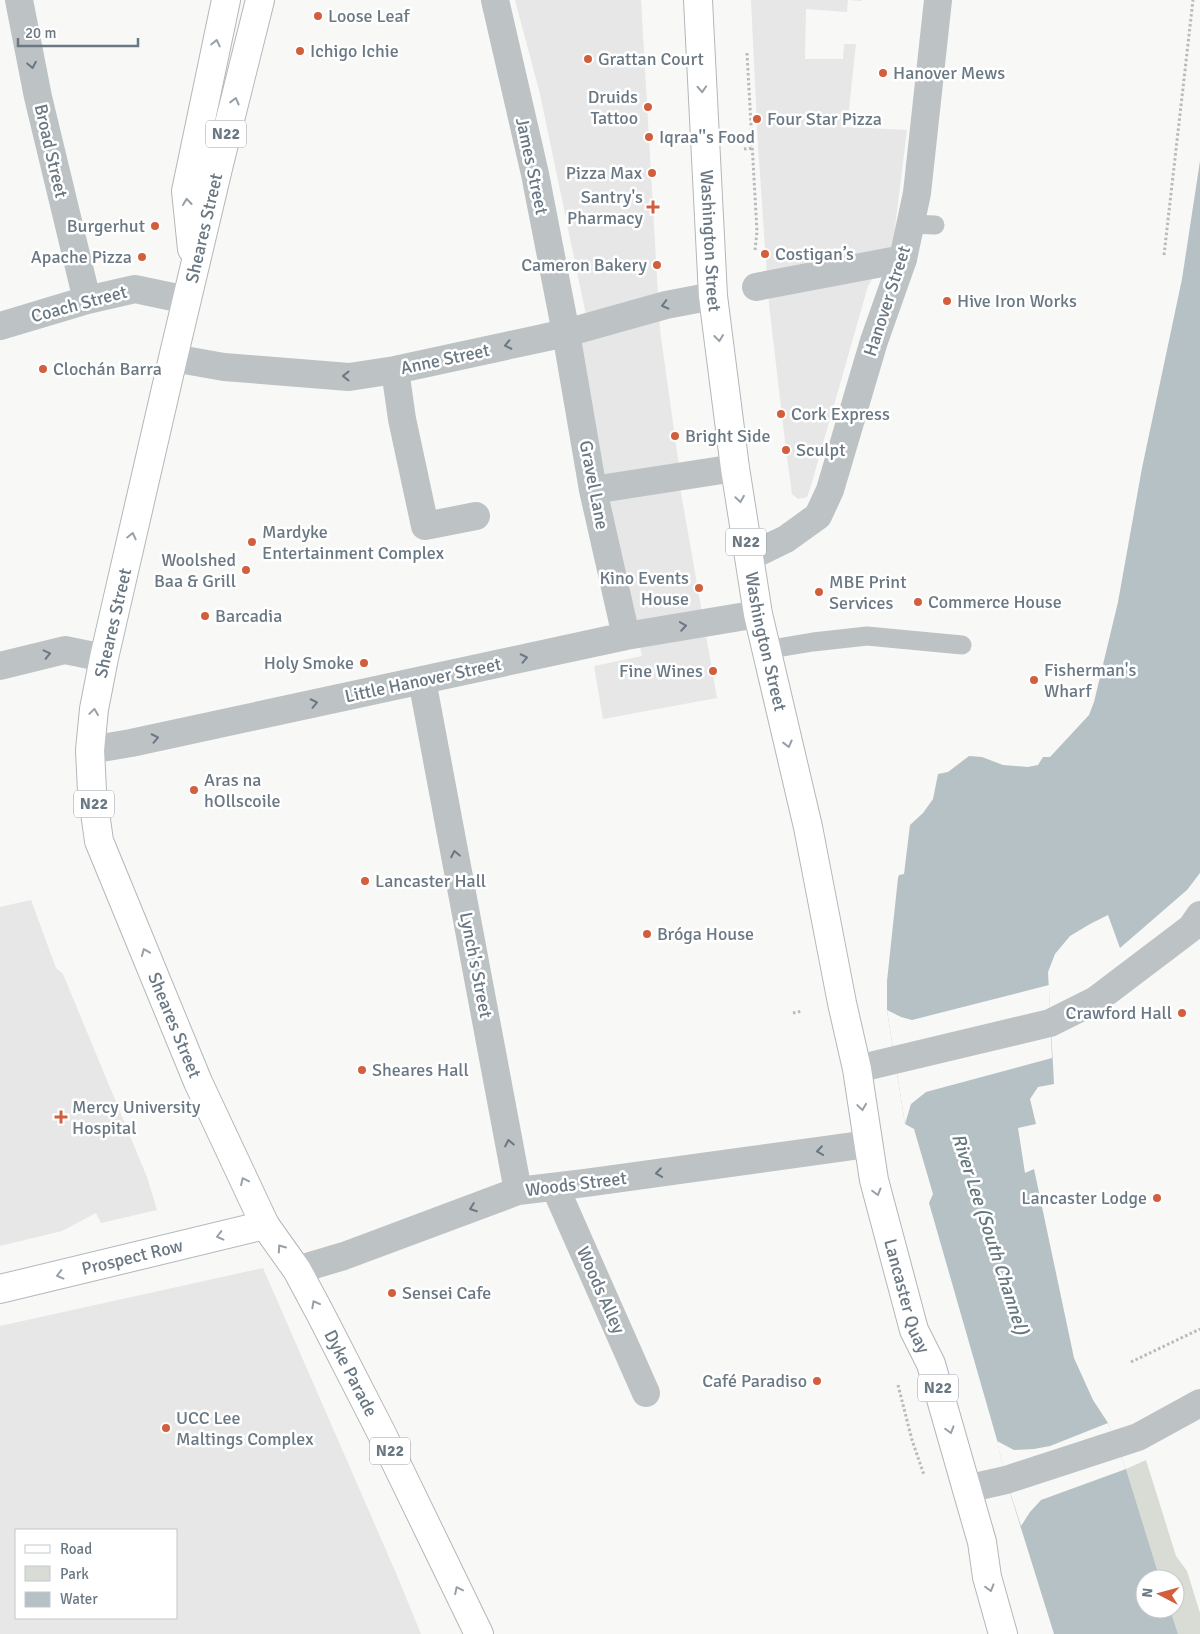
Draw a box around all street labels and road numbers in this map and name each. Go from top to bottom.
street label: Broad Street [30,102,72,200]
street label: James Street [511,115,553,217]
road number: N22 [206,120,246,148]
street label: Washington Street [696,169,726,313]
street label: Sheares Street [181,171,227,285]
street label: Hanover Street [859,243,915,359]
street label: Coach Street [29,281,129,327]
street label: Anne Street [398,339,492,379]
street label: Gravel Lane [575,439,613,531]
road number: N22 [726,528,766,556]
street label: Sheares Street [90,566,136,680]
street label: Washington Street [741,570,791,713]
street label: Little Hanover Street [343,653,503,707]
road number: N22 [74,791,114,818]
street label: Lynch's Street [455,910,497,1020]
street label: Sheares Street [143,969,206,1081]
street label: Woods Street [524,1167,628,1201]
street label: Prospect Row [79,1234,185,1280]
street label: Lancaster Quay [879,1236,935,1357]
street label: Woods Alley [572,1243,630,1337]
street label: Dyke Parade [319,1326,382,1420]
road number: N22 [918,1375,958,1402]
road number: N22 [370,1438,410,1464]

